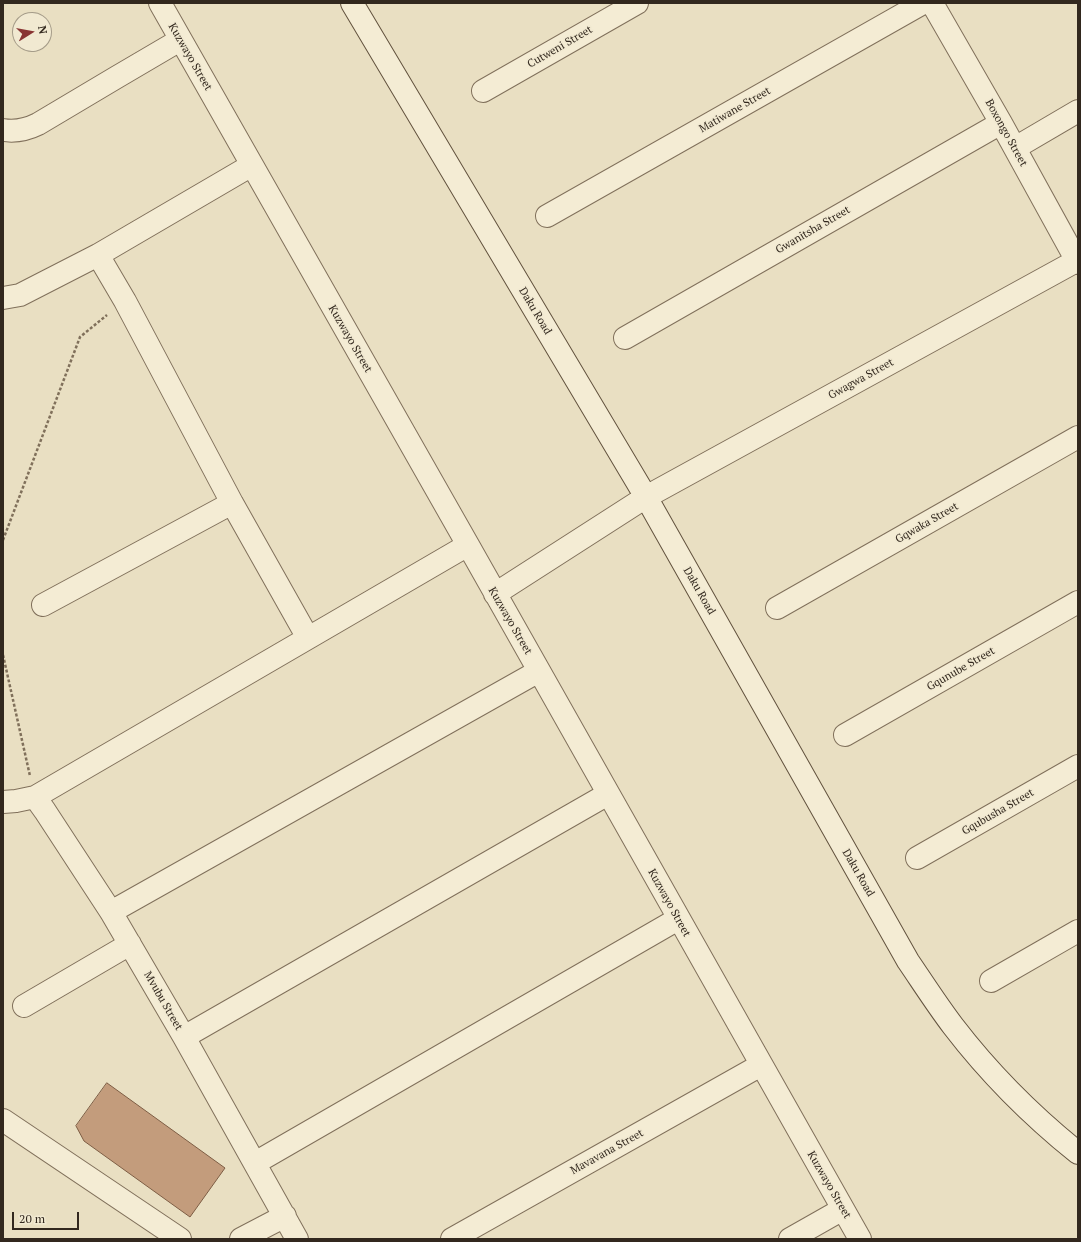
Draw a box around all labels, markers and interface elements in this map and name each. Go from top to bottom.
north arrow [12,12,52,52]
street label: Kuzwayo Street [165,21,215,93]
street label: Cutweni Street [525,23,595,71]
text: N [35,24,50,35]
street label: Matiwane Street [697,84,773,136]
street label: Boxongo Street [982,97,1030,169]
street label: Gwanitsha Street [773,203,853,257]
street label: Daku Road [516,285,554,337]
street label: Kuzwayo Street [325,303,375,375]
street label: Gwagwa Street [826,356,896,402]
street label: Gqwaka Street [893,500,961,546]
street label: Daku Road [680,565,718,617]
street label: Kuzwayo Street [485,585,535,657]
street label: Gqunube Street [925,644,997,694]
street label: Gqubusha Street [960,786,1036,838]
street label: Daku Road [839,847,877,899]
street label: Kuzwayo Street [645,867,693,939]
street label: Mvubu Street [141,969,185,1033]
street label: Mavavana Street [568,1126,646,1178]
street label: Kuzwayo Street [804,1149,854,1221]
scale bar [14,1204,81,1230]
text: 20 m [19,1211,45,1226]

